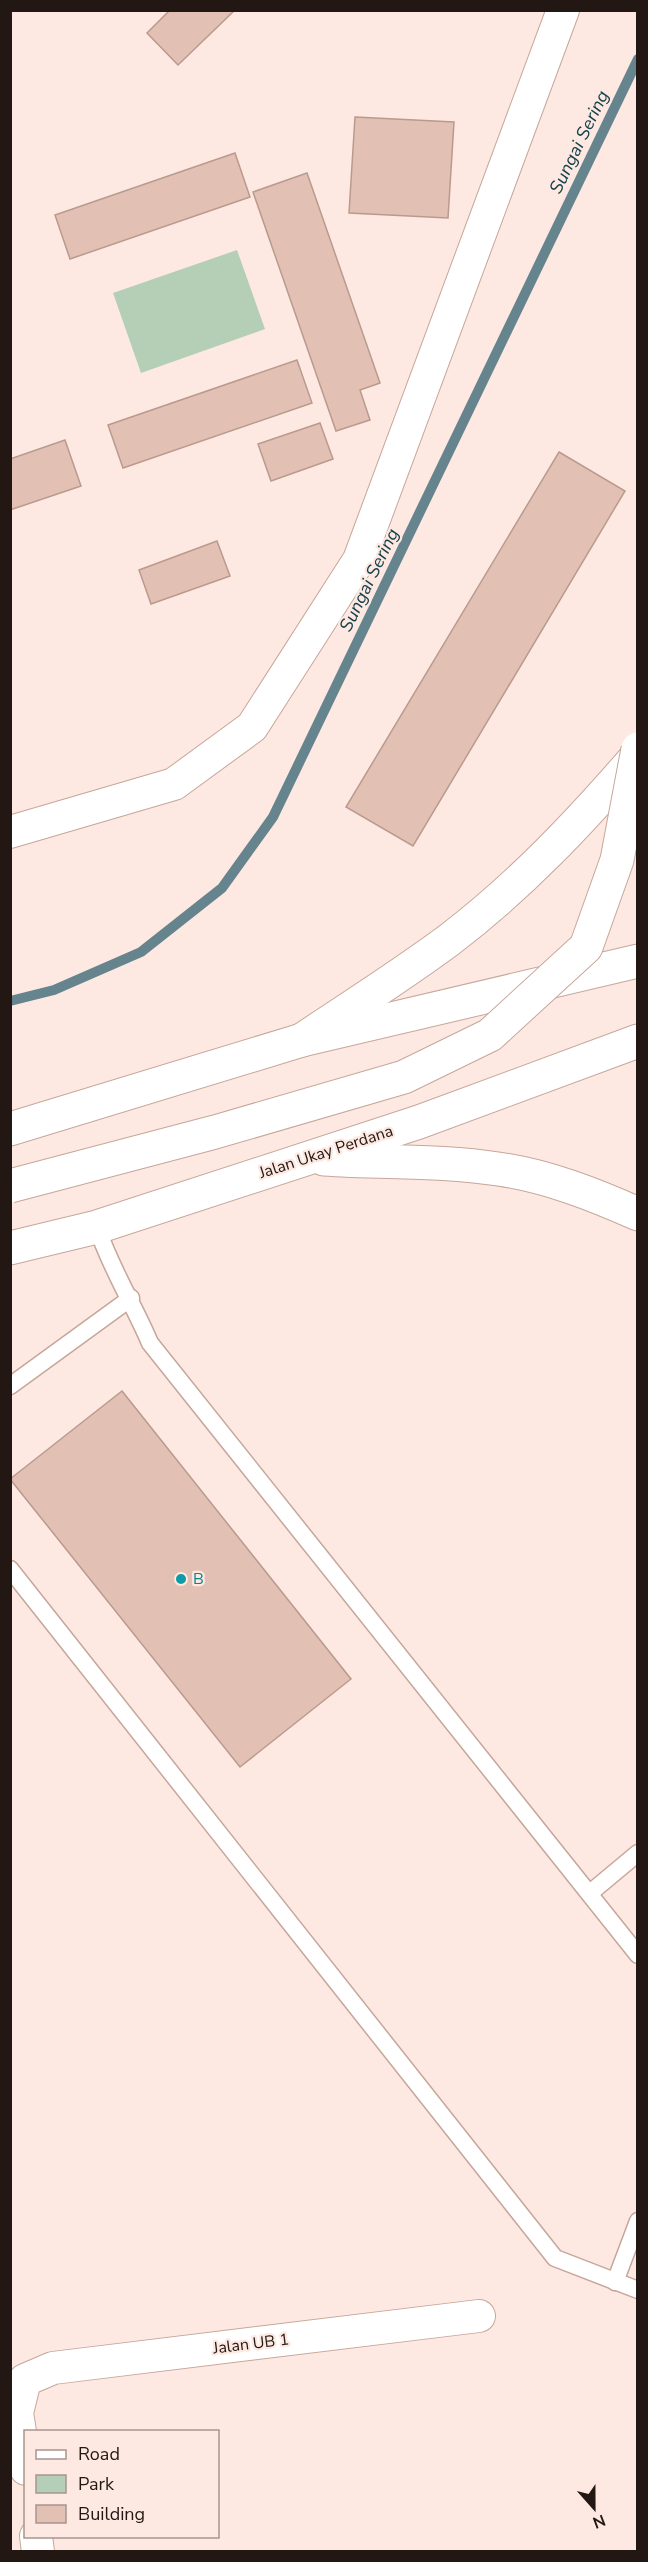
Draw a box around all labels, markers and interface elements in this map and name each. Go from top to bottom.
water label: Sungai Sering [544,86,614,198]
water label: Sungai Sering [334,524,404,636]
street label: Jalan Ukay Perdana [255,1120,396,1184]
place label: B [193,1568,204,1590]
marker: B [174,1572,188,1586]
street label: Jalan UB 1 [211,2328,290,2360]
legend [24,2430,219,2538]
text: Road [78,2442,120,2466]
text: Park [78,2472,115,2496]
north arrow [564,2478,624,2538]
text: Building [78,2502,145,2526]
text: N [589,2509,609,2533]

